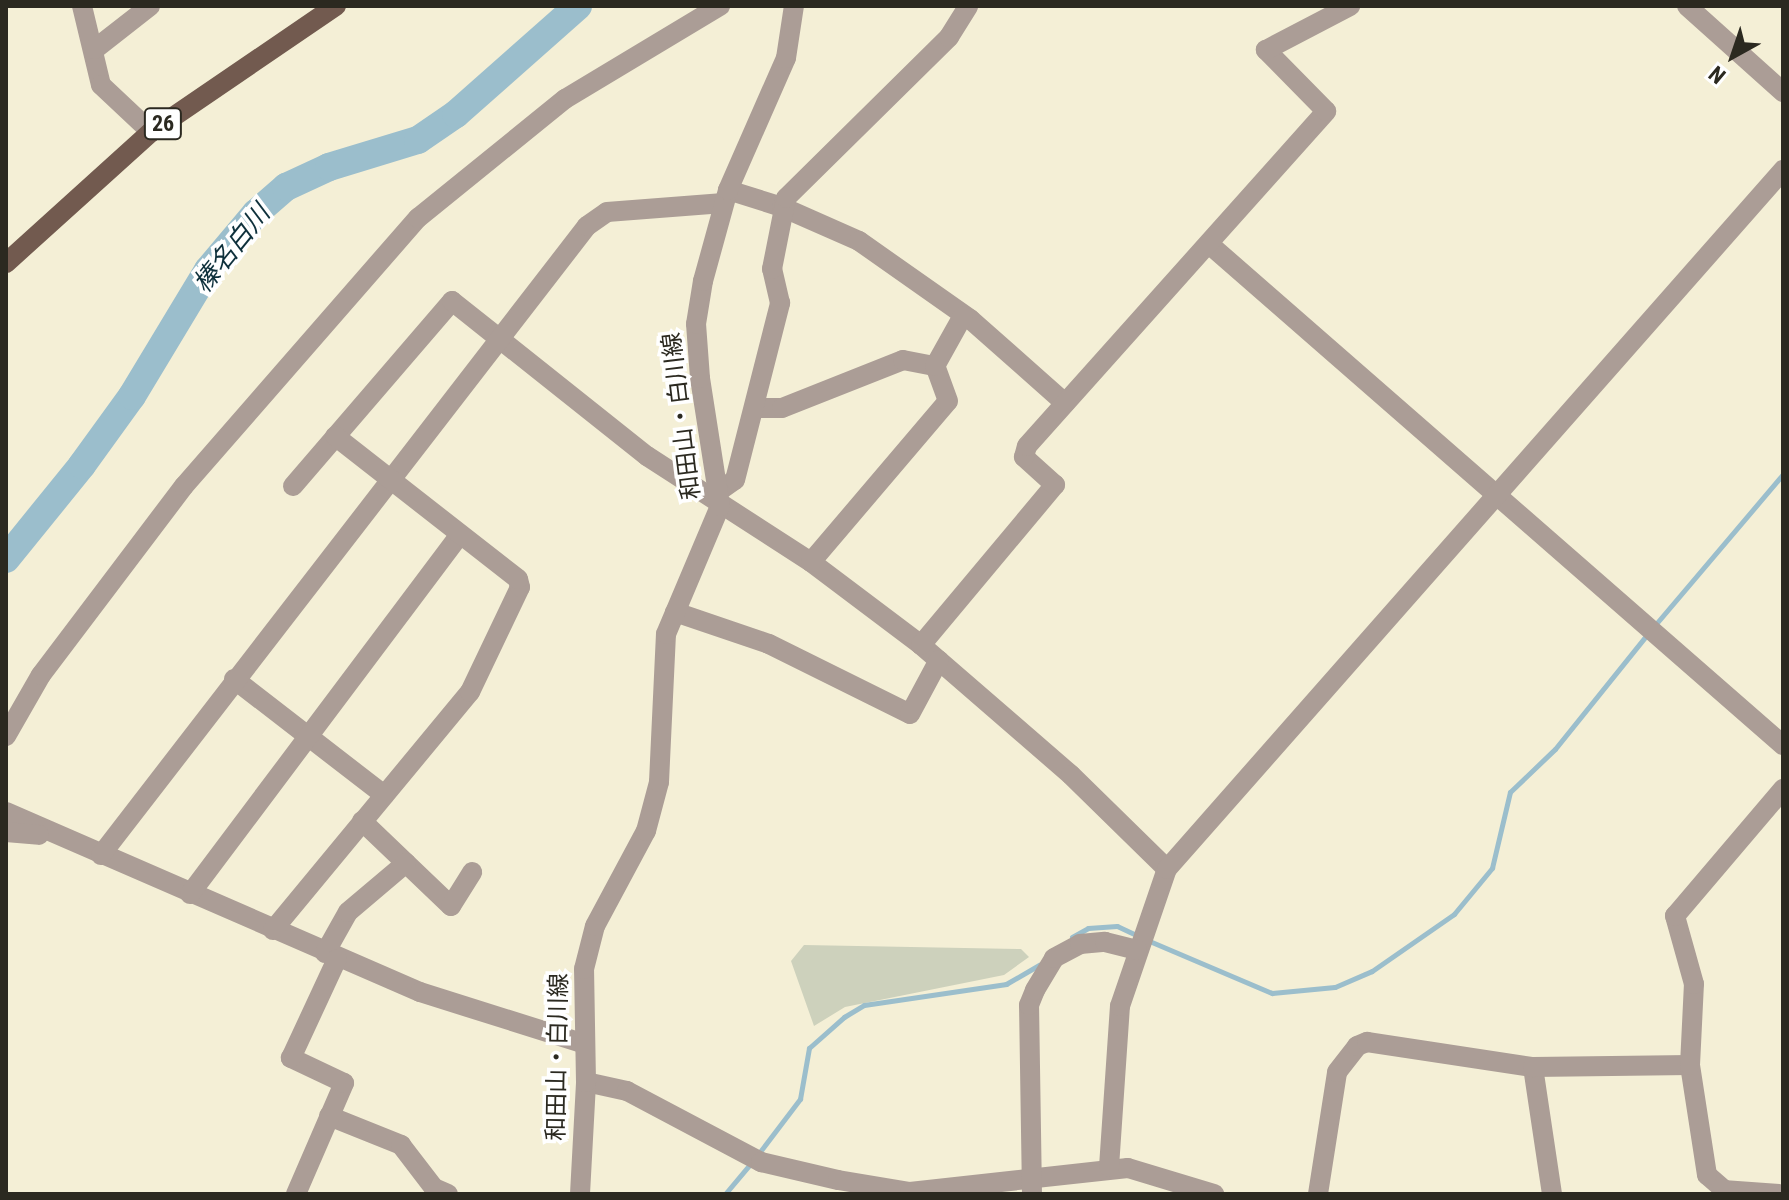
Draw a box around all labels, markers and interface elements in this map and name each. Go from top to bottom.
north arrow [1693,16,1773,96]
text: N [1704,61,1730,89]
road number: 26 [143,106,183,142]
water label: 榛名白川 [187,199,277,299]
street label: 和田山・白川線 [657,331,707,501]
street label: 和田山・白川線 [542,973,574,1141]

